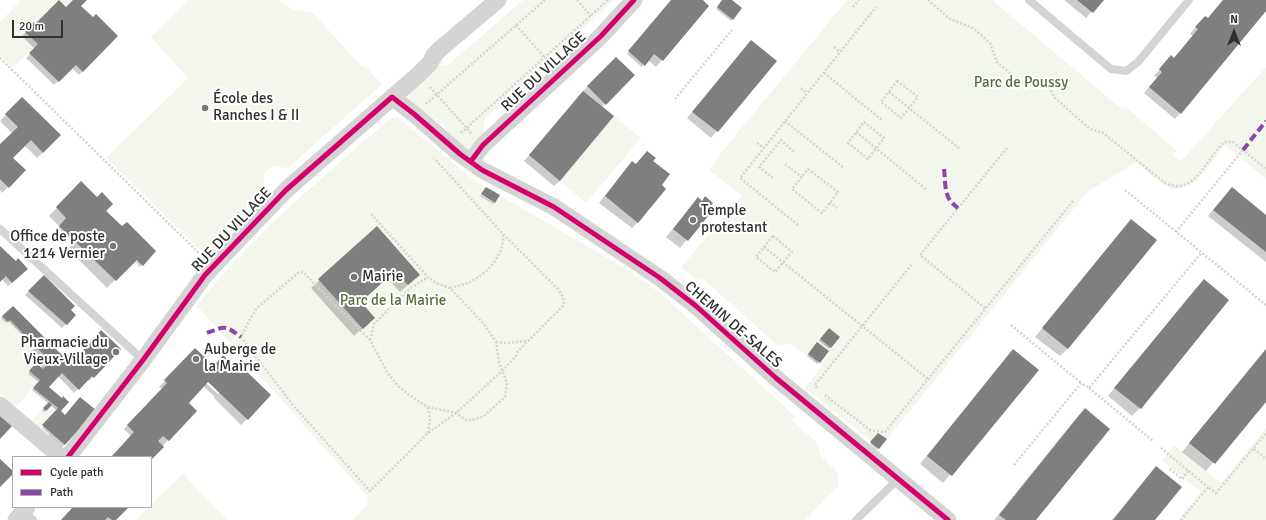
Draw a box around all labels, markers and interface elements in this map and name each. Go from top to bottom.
scale bar [14,12,65,38]
north arrow [1214,12,1254,52]
text: N [1230,13,1238,26]
text: 20 m [19,19,44,34]
street label: RUE DU VILLAGE [498,28,590,116]
park label: Parc de Poussy [974,74,1068,92]
place label: École des Ranches I & II [213,90,299,125]
marker: École des Ranches I & II [200,103,210,113]
street label: RUE DU VILLAGE [188,184,276,276]
place label: Temple protestant [701,202,767,237]
marker: Temple protestant [688,215,698,225]
place label: Office de poste 1214 Vernier [10,228,105,263]
marker: Office de poste 1214 Vernier [108,241,118,251]
place label: Mairie [362,268,403,286]
marker: Mairie [349,272,359,282]
street label: CHEMIN DE-SALES [681,278,785,372]
park label: Parc de la Mairie [340,292,446,310]
place label: Pharmacie du Vieux-Village [20,334,108,369]
place label: Auberge de la Mairie [204,341,276,376]
marker: Pharmacie du Vieux-Village [111,347,121,357]
marker: Auberge de la Mairie [191,354,201,364]
legend [12,456,152,508]
text: Cycle path [50,465,103,480]
text: Path [50,485,73,500]

